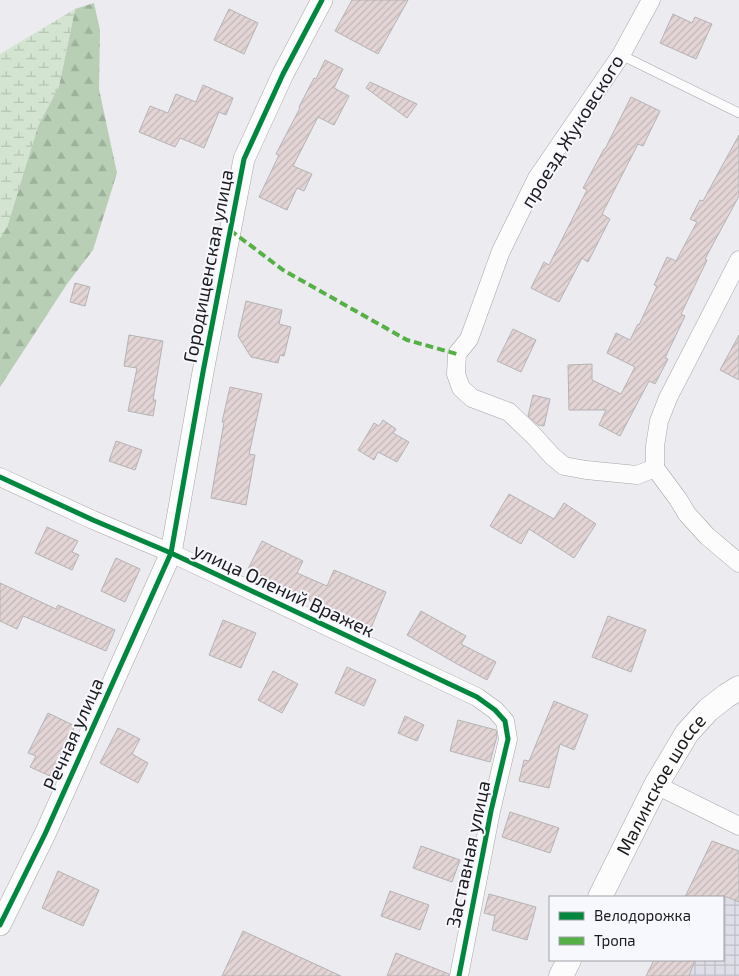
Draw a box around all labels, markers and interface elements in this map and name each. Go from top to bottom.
street label: проезд Жуковского [515,50,629,212]
street label: Городищенская улица [177,167,239,365]
street label: улица Олений Вражек [190,537,378,643]
street label: Речная улица [37,674,109,794]
street label: Малинское шоссе [611,709,710,859]
street label: Заставная улица [441,778,495,930]
legend [549,896,724,961]
text: Велодорожка [594,906,691,924]
text: Тропа [594,931,636,949]

